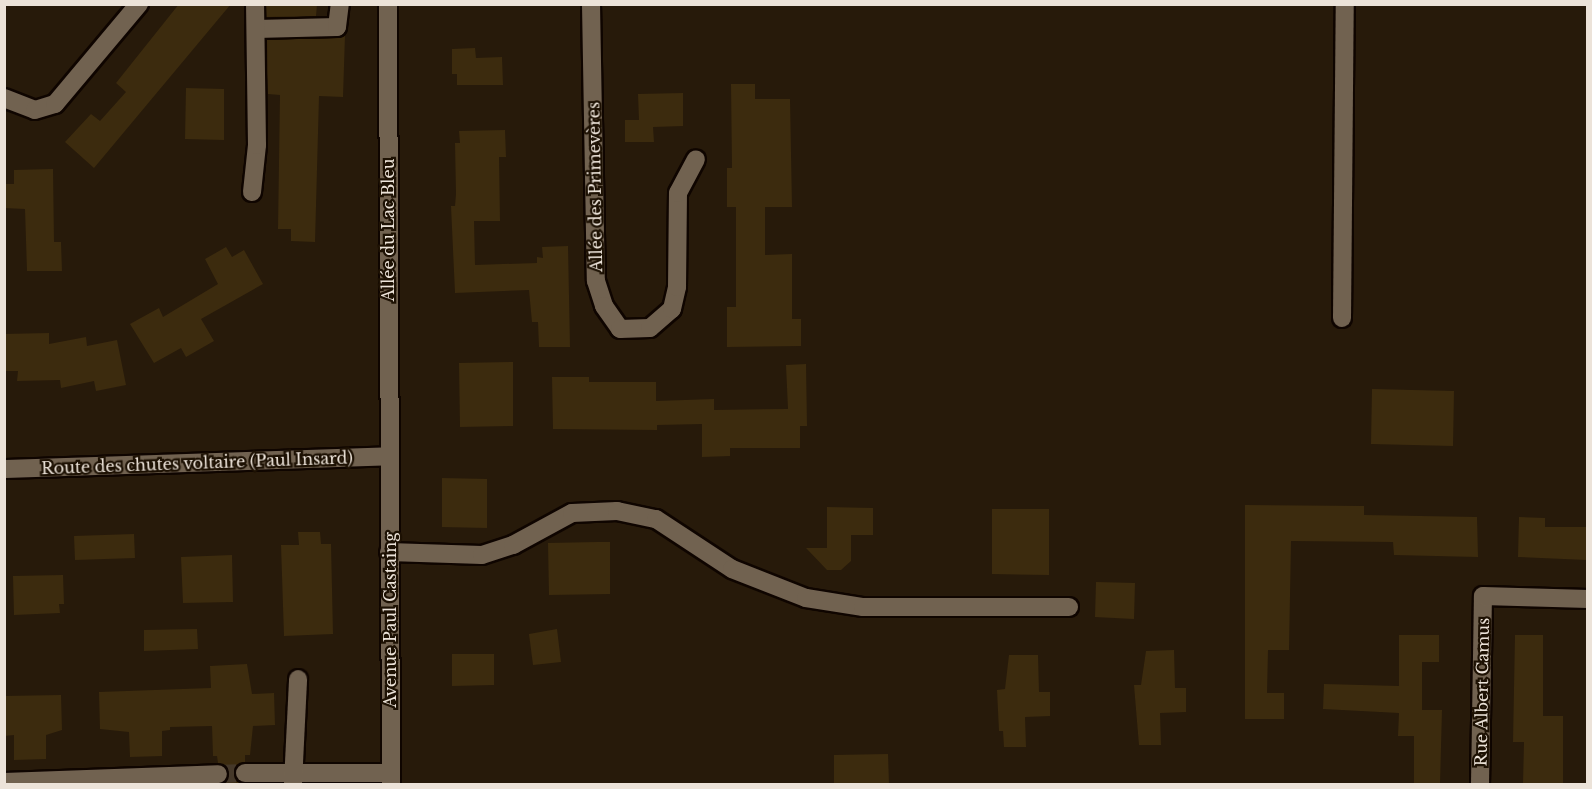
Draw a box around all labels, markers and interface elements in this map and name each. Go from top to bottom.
street label: Allée des Primevères [584,102,606,272]
street label: Allée du Lac Bleu [378,159,398,301]
street label: Route des chutes voltaire (Paul Insard) [41,448,353,478]
street label: Avenue Paul Castaing [380,532,400,708]
street label: Rue Albert Camus [1471,617,1493,767]

